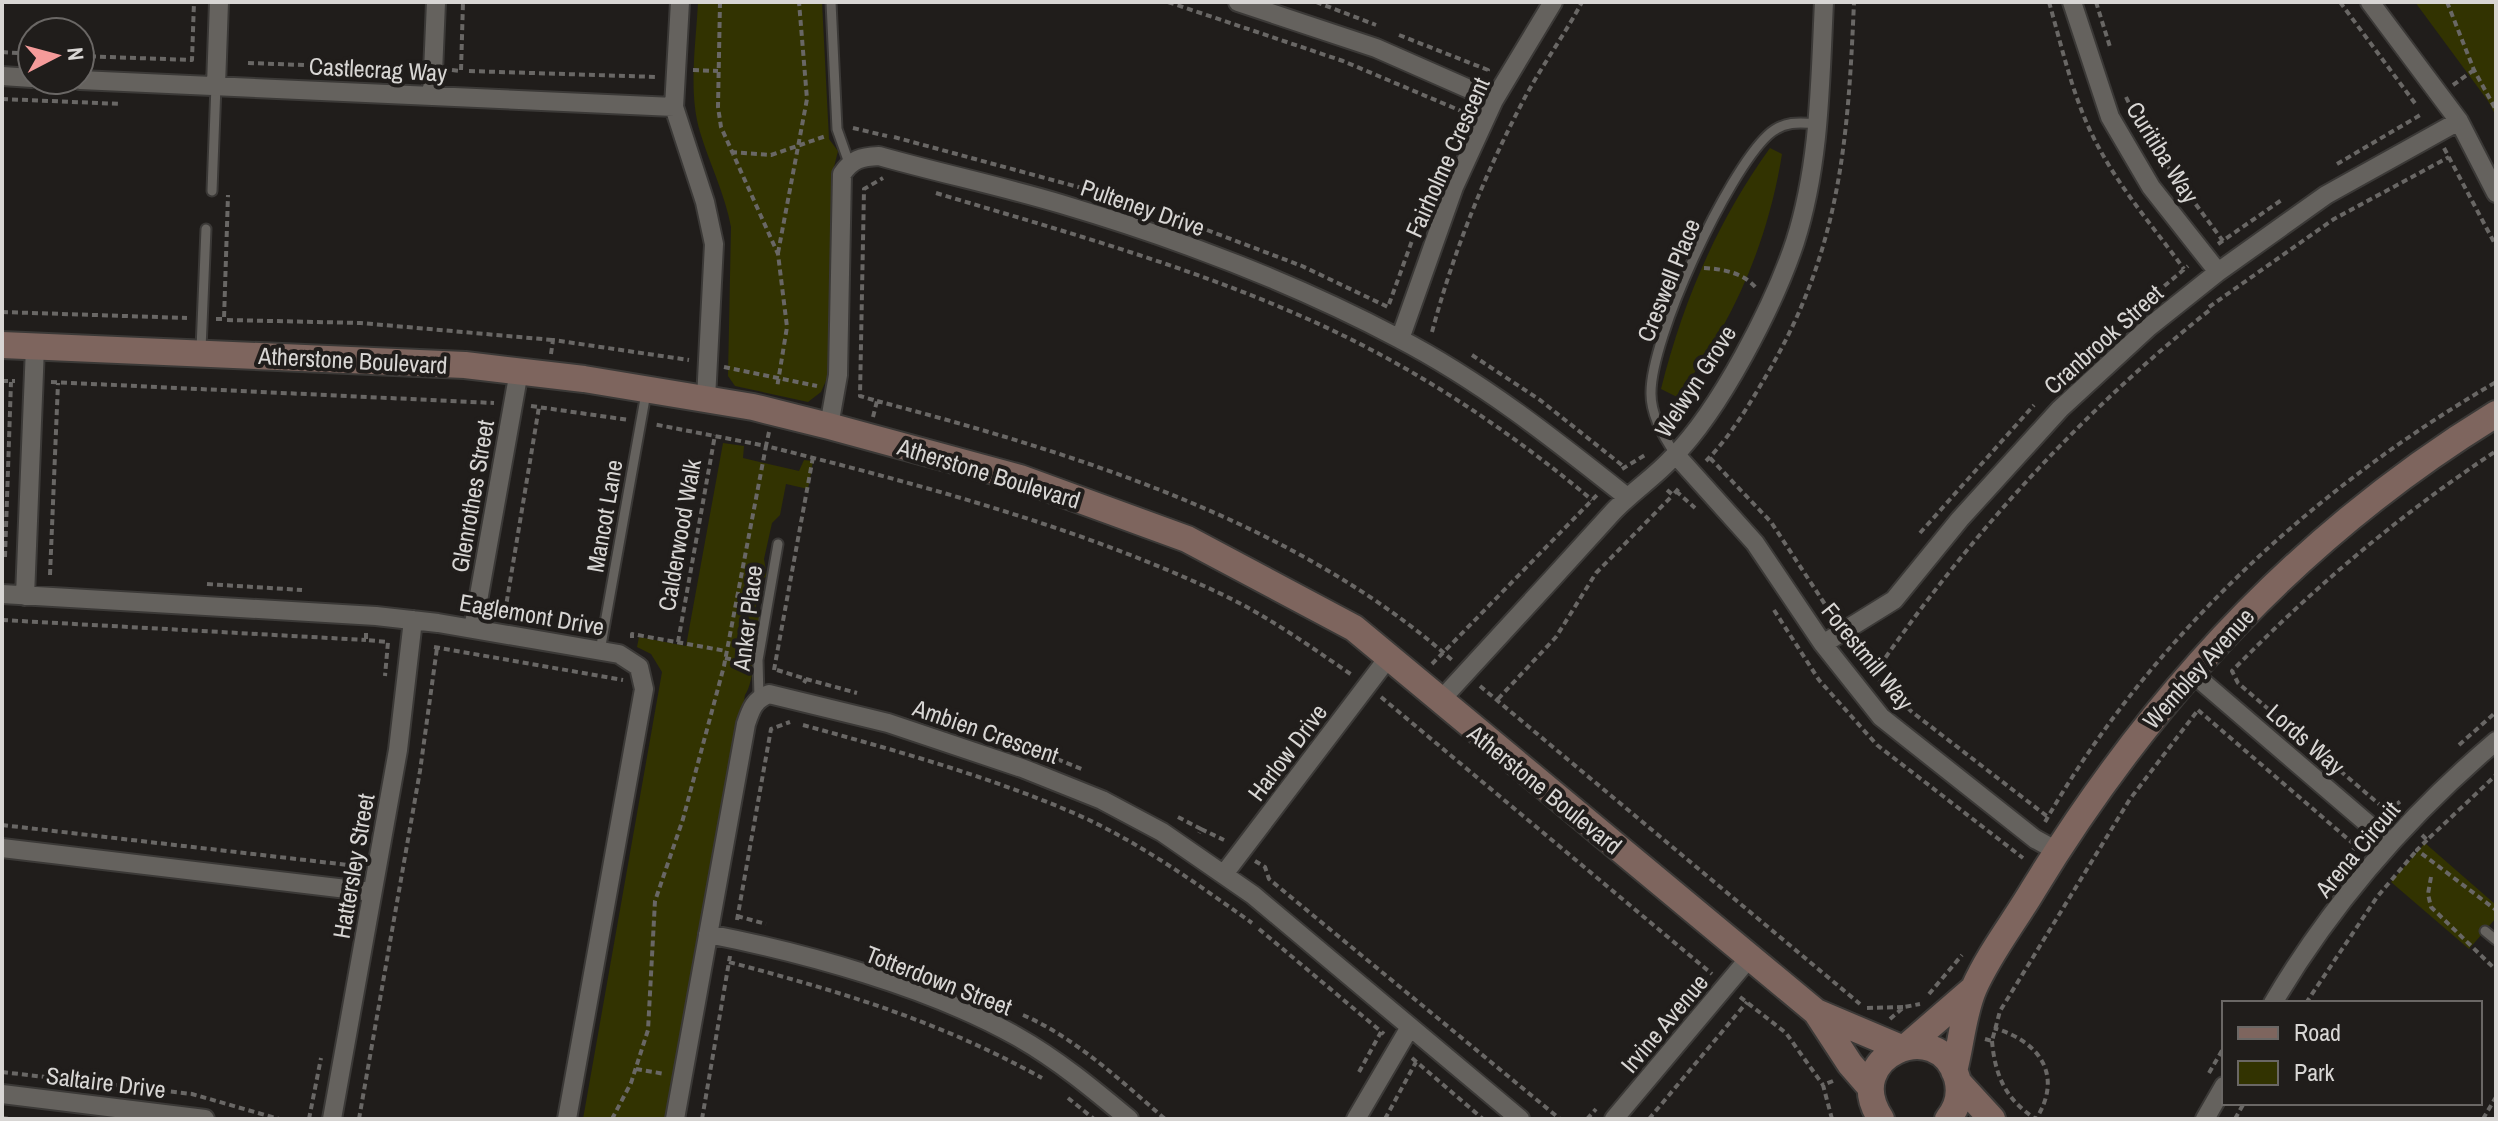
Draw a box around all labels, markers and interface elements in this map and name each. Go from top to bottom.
north arrow [16,16,96,96]
text: N [60,46,91,62]
street label: Castlecrag Way [308,49,448,89]
street label: Fairholme Crescent [1397,72,1497,242]
street label: Curitiba Way [2119,95,2207,209]
street label: Pulteney Drive [1077,171,1209,243]
street label: Creswell Place [1629,214,1707,346]
street label: Cranbrook Street [2037,277,2170,401]
street label: Welwyn Grove [1647,319,1743,443]
street label: Atherstone Boulevard [257,339,448,381]
street label: Glenrothes Street [443,417,501,575]
street label: Atherstone Boulevard [893,430,1084,516]
street label: Calderwood Walk [650,456,708,613]
street label: Mancot Lane [578,457,630,575]
street label: Anker Place [725,563,769,674]
street label: Eaglemont Drive [457,586,607,642]
street label: Forestmill Way [1815,596,1921,717]
street label: Wembley Avenue [2135,601,2261,735]
street label: Ambien Crescent [908,691,1064,771]
street label: Lords Way [2260,696,2352,782]
street label: Harlow Drive [1240,697,1334,807]
street label: Atherstone Boulevard [1461,716,1629,861]
street label: Hattersley Street [325,791,382,941]
street label: Arena Circuit [2307,794,2407,904]
street label: Totterdown Street [861,937,1017,1023]
street label: Irvine Avenue [1613,967,1715,1079]
legend [2222,1001,2482,1105]
text: Road [2294,1016,2341,1048]
text: Park [2294,1056,2335,1088]
street label: Saltaire Drive [44,1059,168,1105]

